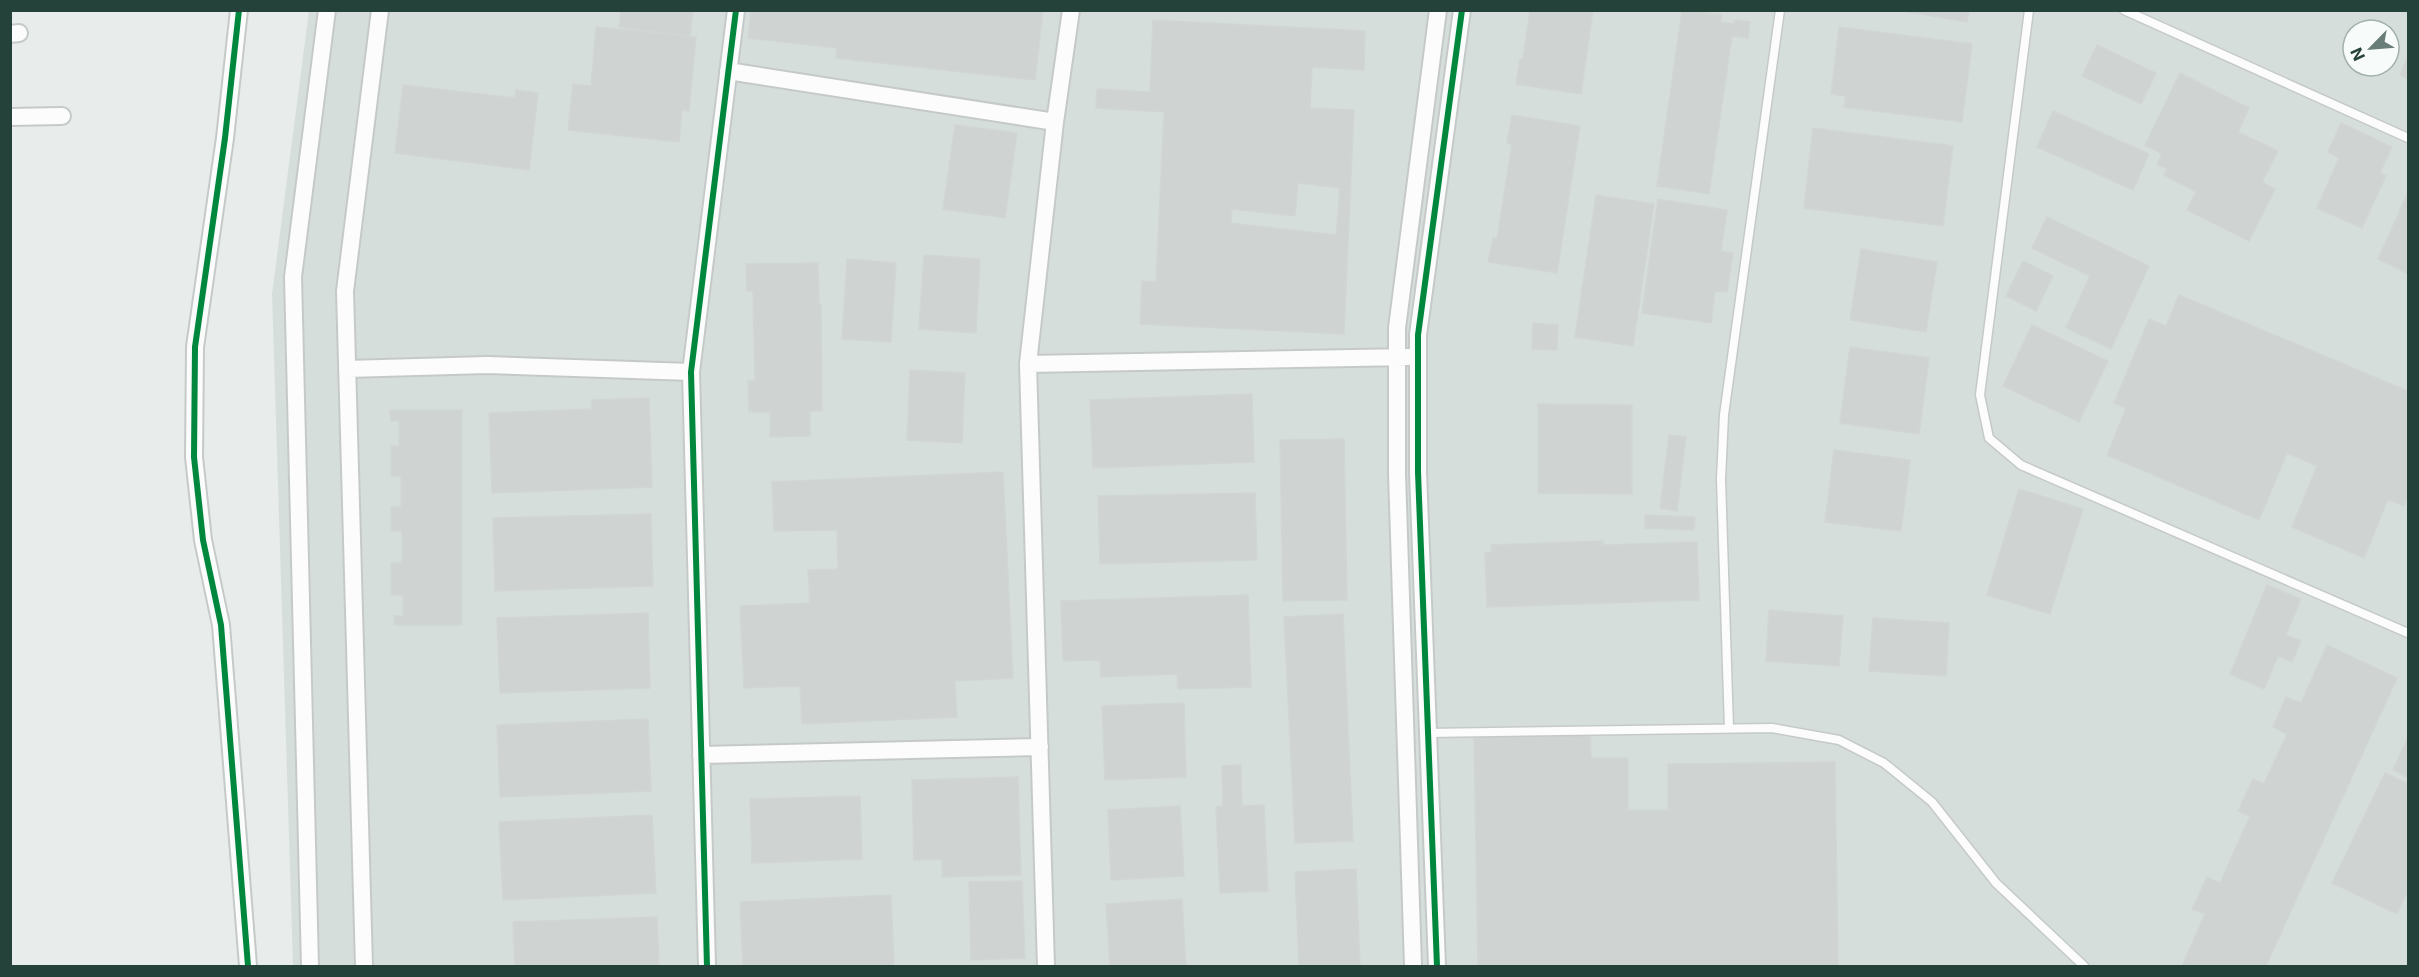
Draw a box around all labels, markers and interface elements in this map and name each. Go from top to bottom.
north arrow [2341,18,2401,78]
text: N [2346,45,2369,64]

